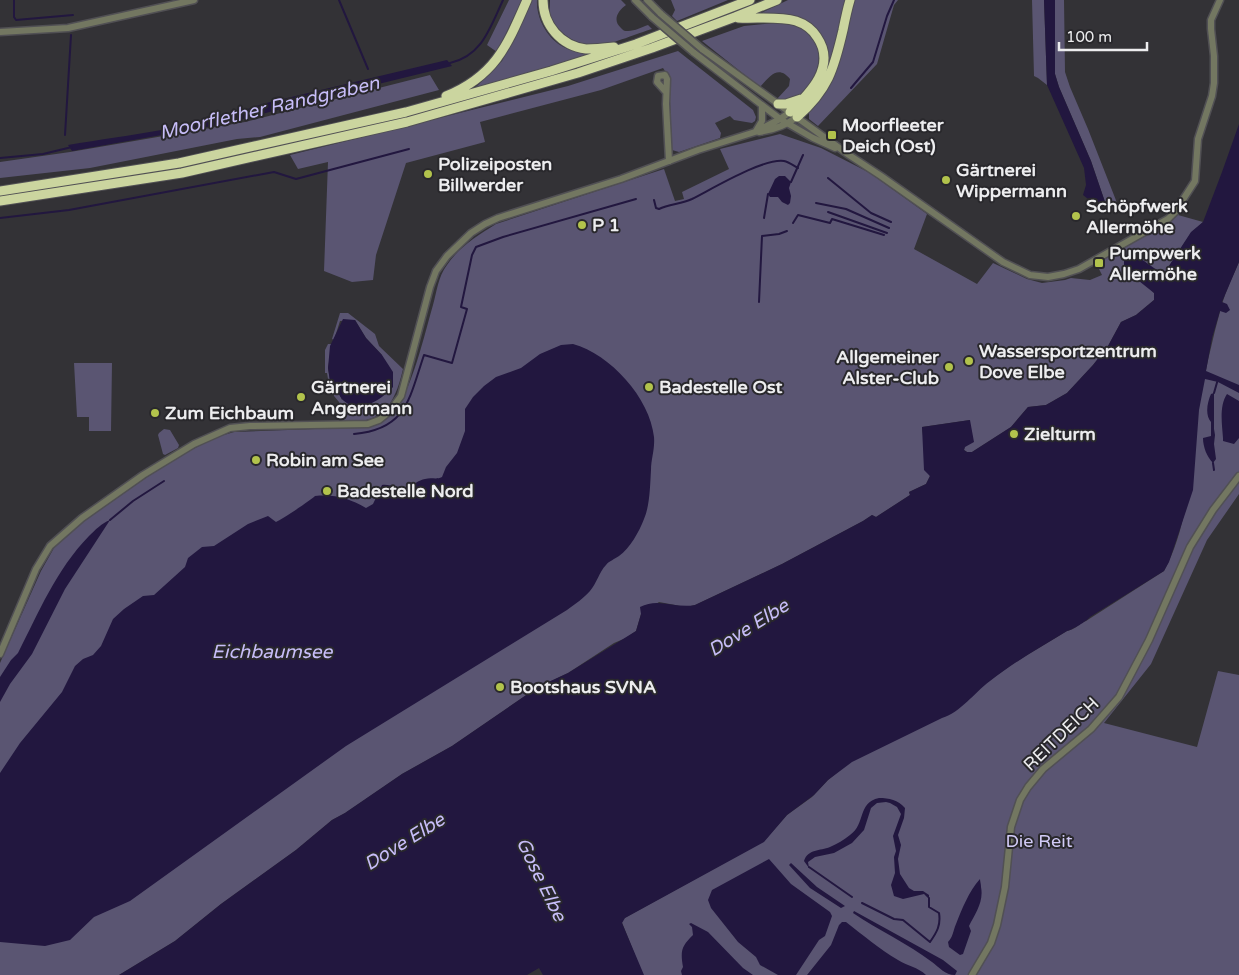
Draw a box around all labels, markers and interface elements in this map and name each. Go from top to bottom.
scale bar [1059,20,1146,52]
text: 100 m [1066,28,1112,46]
water label: Moorflether Randgraben [157,72,382,144]
place label: Moorfleeter Deich (Ost) [842,114,945,157]
marker: Moorfleeter Deich (Ost) [826,129,838,141]
place label: Polizeiposten Billwerder [438,153,552,196]
place label: Gärtnerei Wippermann [956,159,1067,202]
marker: Polizeiposten Billwerder [422,168,434,180]
marker: Gärtnerei Wippermann [940,174,952,186]
place label: Schöpfwerk Allermöhe [1086,195,1188,238]
marker: Schöpfwerk Allermöhe [1070,210,1082,222]
place label: P 1 [592,214,620,236]
marker: P 1 [576,219,588,231]
place label: Pumpwerk Allermöhe [1109,242,1201,285]
marker: Pumpwerk Allermöhe [1093,257,1105,269]
place label: Wassersportzentrum Dove Elbe [979,340,1157,383]
place label: Allgemeiner Alster-Club [836,346,940,389]
marker: Wassersportzentrum Dove Elbe [963,355,975,367]
marker: Allgemeiner Alster-Club [943,361,955,373]
place label: Gärtnerei Angermann [311,376,412,419]
place label: Badestelle Ost [659,376,783,398]
marker: Badestelle Ost [643,381,655,393]
marker: Gärtnerei Angermann [295,391,307,403]
place label: Zum Eichbaum [165,402,294,424]
marker: Zum Eichbaum [149,407,161,419]
place label: Zielturm [1024,423,1096,445]
marker: Zielturm [1008,428,1020,440]
place label: Robin am See [266,449,384,471]
marker: Robin am See [250,454,262,466]
place label: Badestelle Nord [337,480,474,502]
marker: Badestelle Nord [321,485,333,497]
water label: Dove Elbe [704,594,794,661]
water label: Eichbaumsee [212,641,334,663]
place label: Bootshaus SVNA [510,676,656,698]
marker: Bootshaus SVNA [494,681,506,693]
street label: REITDEICH [1019,693,1103,775]
water label: Dove Elbe [360,808,450,875]
park label: Die Reit [1005,830,1073,852]
water label: Gose Elbe [511,834,571,926]

